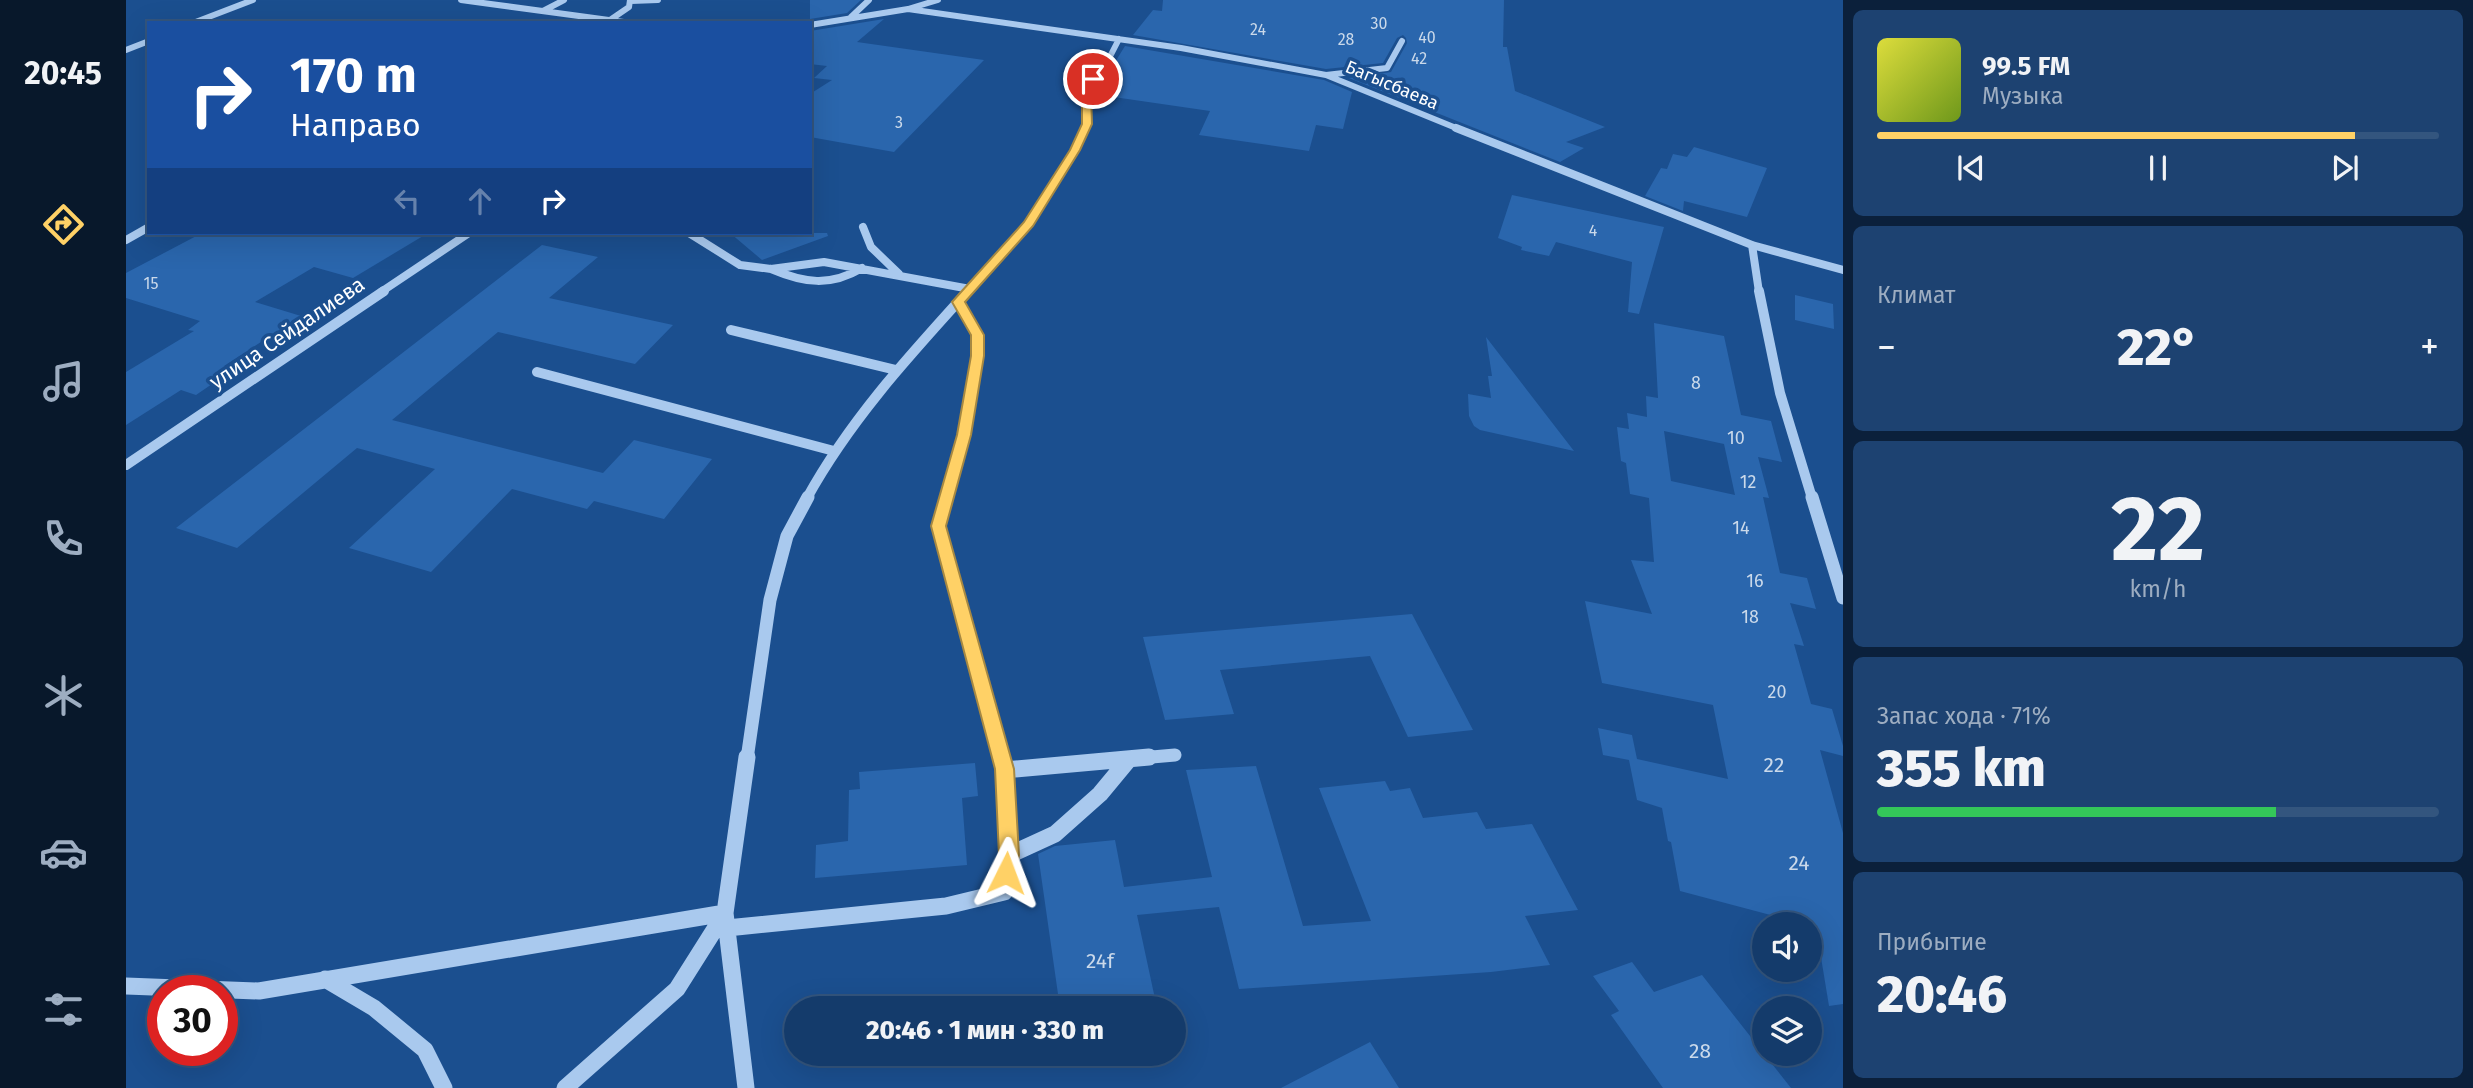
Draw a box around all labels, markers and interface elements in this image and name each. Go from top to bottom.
house number: 30 [1371,14,1388,33]
house number: 24 [1250,20,1266,39]
house number: 40 [1418,28,1436,47]
house number: 28 [1338,30,1355,49]
text: 170 m [290,46,417,105]
icon: right [175,49,266,140]
pin [1063,49,1123,109]
house number: 42 [1411,49,1427,68]
text: 99.5 FM [1982,51,2070,82]
text: 20:45 [24,54,102,92]
street label: Багысбаева [1342,55,1442,115]
icon: arrive [1074,60,1112,98]
text: Музыка [1982,82,2063,110]
text: Направо [290,106,421,144]
house number: 3 [895,113,903,132]
icon: previous [1952,149,1990,187]
icon: pause [2139,149,2177,187]
icon: next [2326,149,2364,187]
icon: left [388,182,426,220]
icon: ahead [461,182,499,220]
icon: right [534,182,572,220]
icon: directions [39,200,88,249]
house number: 4 [1589,221,1598,240]
street label: улица Сейдалиева [204,271,370,395]
house number: 15 [144,274,158,293]
text: Климат [1877,281,1955,309]
text: 22° [2117,316,2199,379]
text: − [1877,324,1896,370]
text: + [2420,324,2439,370]
icon: music [39,357,88,406]
house number: 8 [1691,372,1701,394]
house number: 10 [1727,427,1745,449]
house number: 12 [1740,471,1756,493]
text: 22 [2111,475,2205,584]
icon: phone [39,514,88,563]
house number: 14 [1732,517,1750,539]
house number: 16 [1746,570,1764,592]
text: km/h [2130,575,2186,603]
house number: 18 [1741,606,1759,628]
icon: climate [39,671,88,720]
house number: 20 [1768,681,1786,703]
text: Запас хода · 71% [1877,702,2051,730]
text: 355 km [1877,737,2046,800]
house number: 22 [1764,752,1784,778]
icon: car [39,828,88,877]
position arrow [969,836,1043,910]
house number: 24 [1789,850,1810,876]
map controls [1752,912,1822,1066]
button: sound [1752,912,1822,982]
text: Прибытие [1877,928,1987,956]
house number: 24f [1086,948,1116,974]
text: 20:46 [1877,963,2007,1026]
speed limit sign: 30 [147,975,238,1066]
icon: filters [39,985,88,1034]
button: layers [1752,996,1822,1066]
text: 20:46 · 1 мин · 330 m [866,1015,1104,1046]
house number: 28 [1689,1038,1711,1064]

